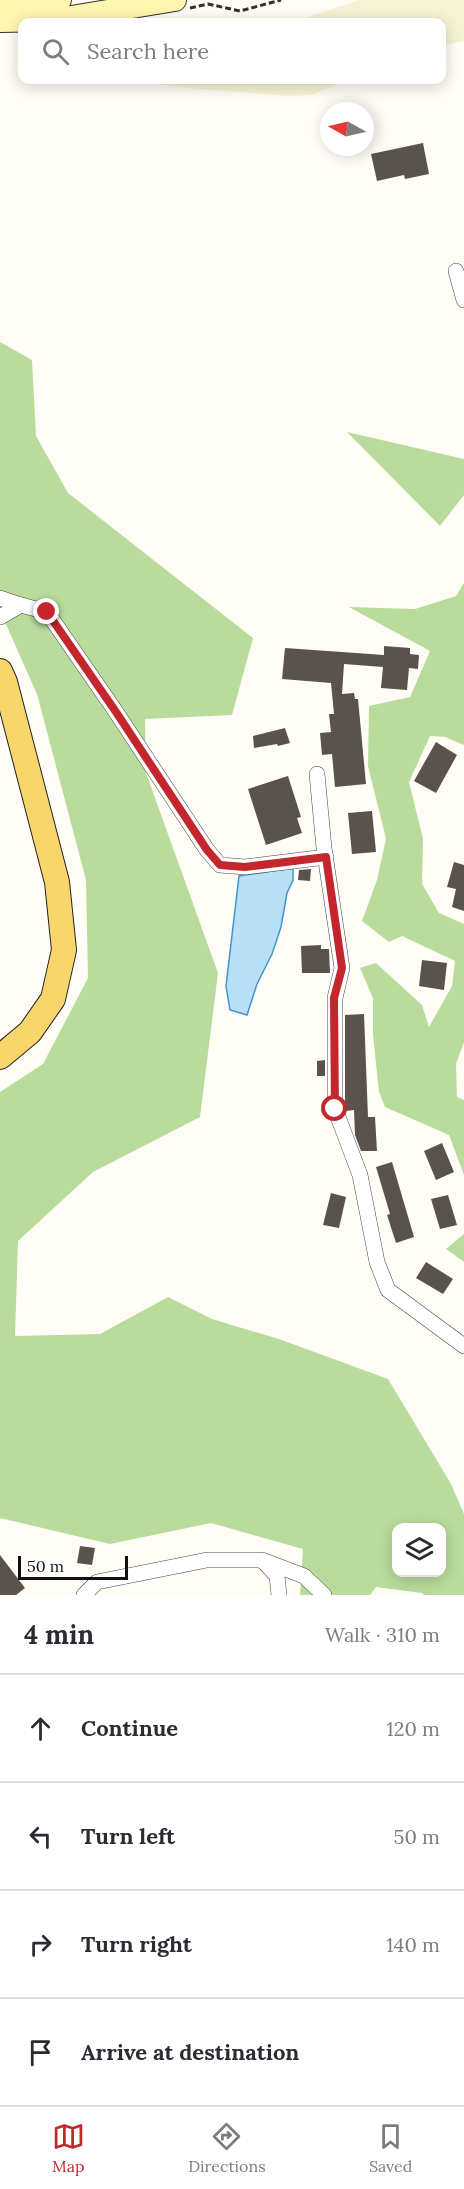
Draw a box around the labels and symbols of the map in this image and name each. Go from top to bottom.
north arrow [320,102,374,156]
route end [33,598,59,624]
route start [321,1095,347,1121]
scale bar [18,1553,128,1580]

